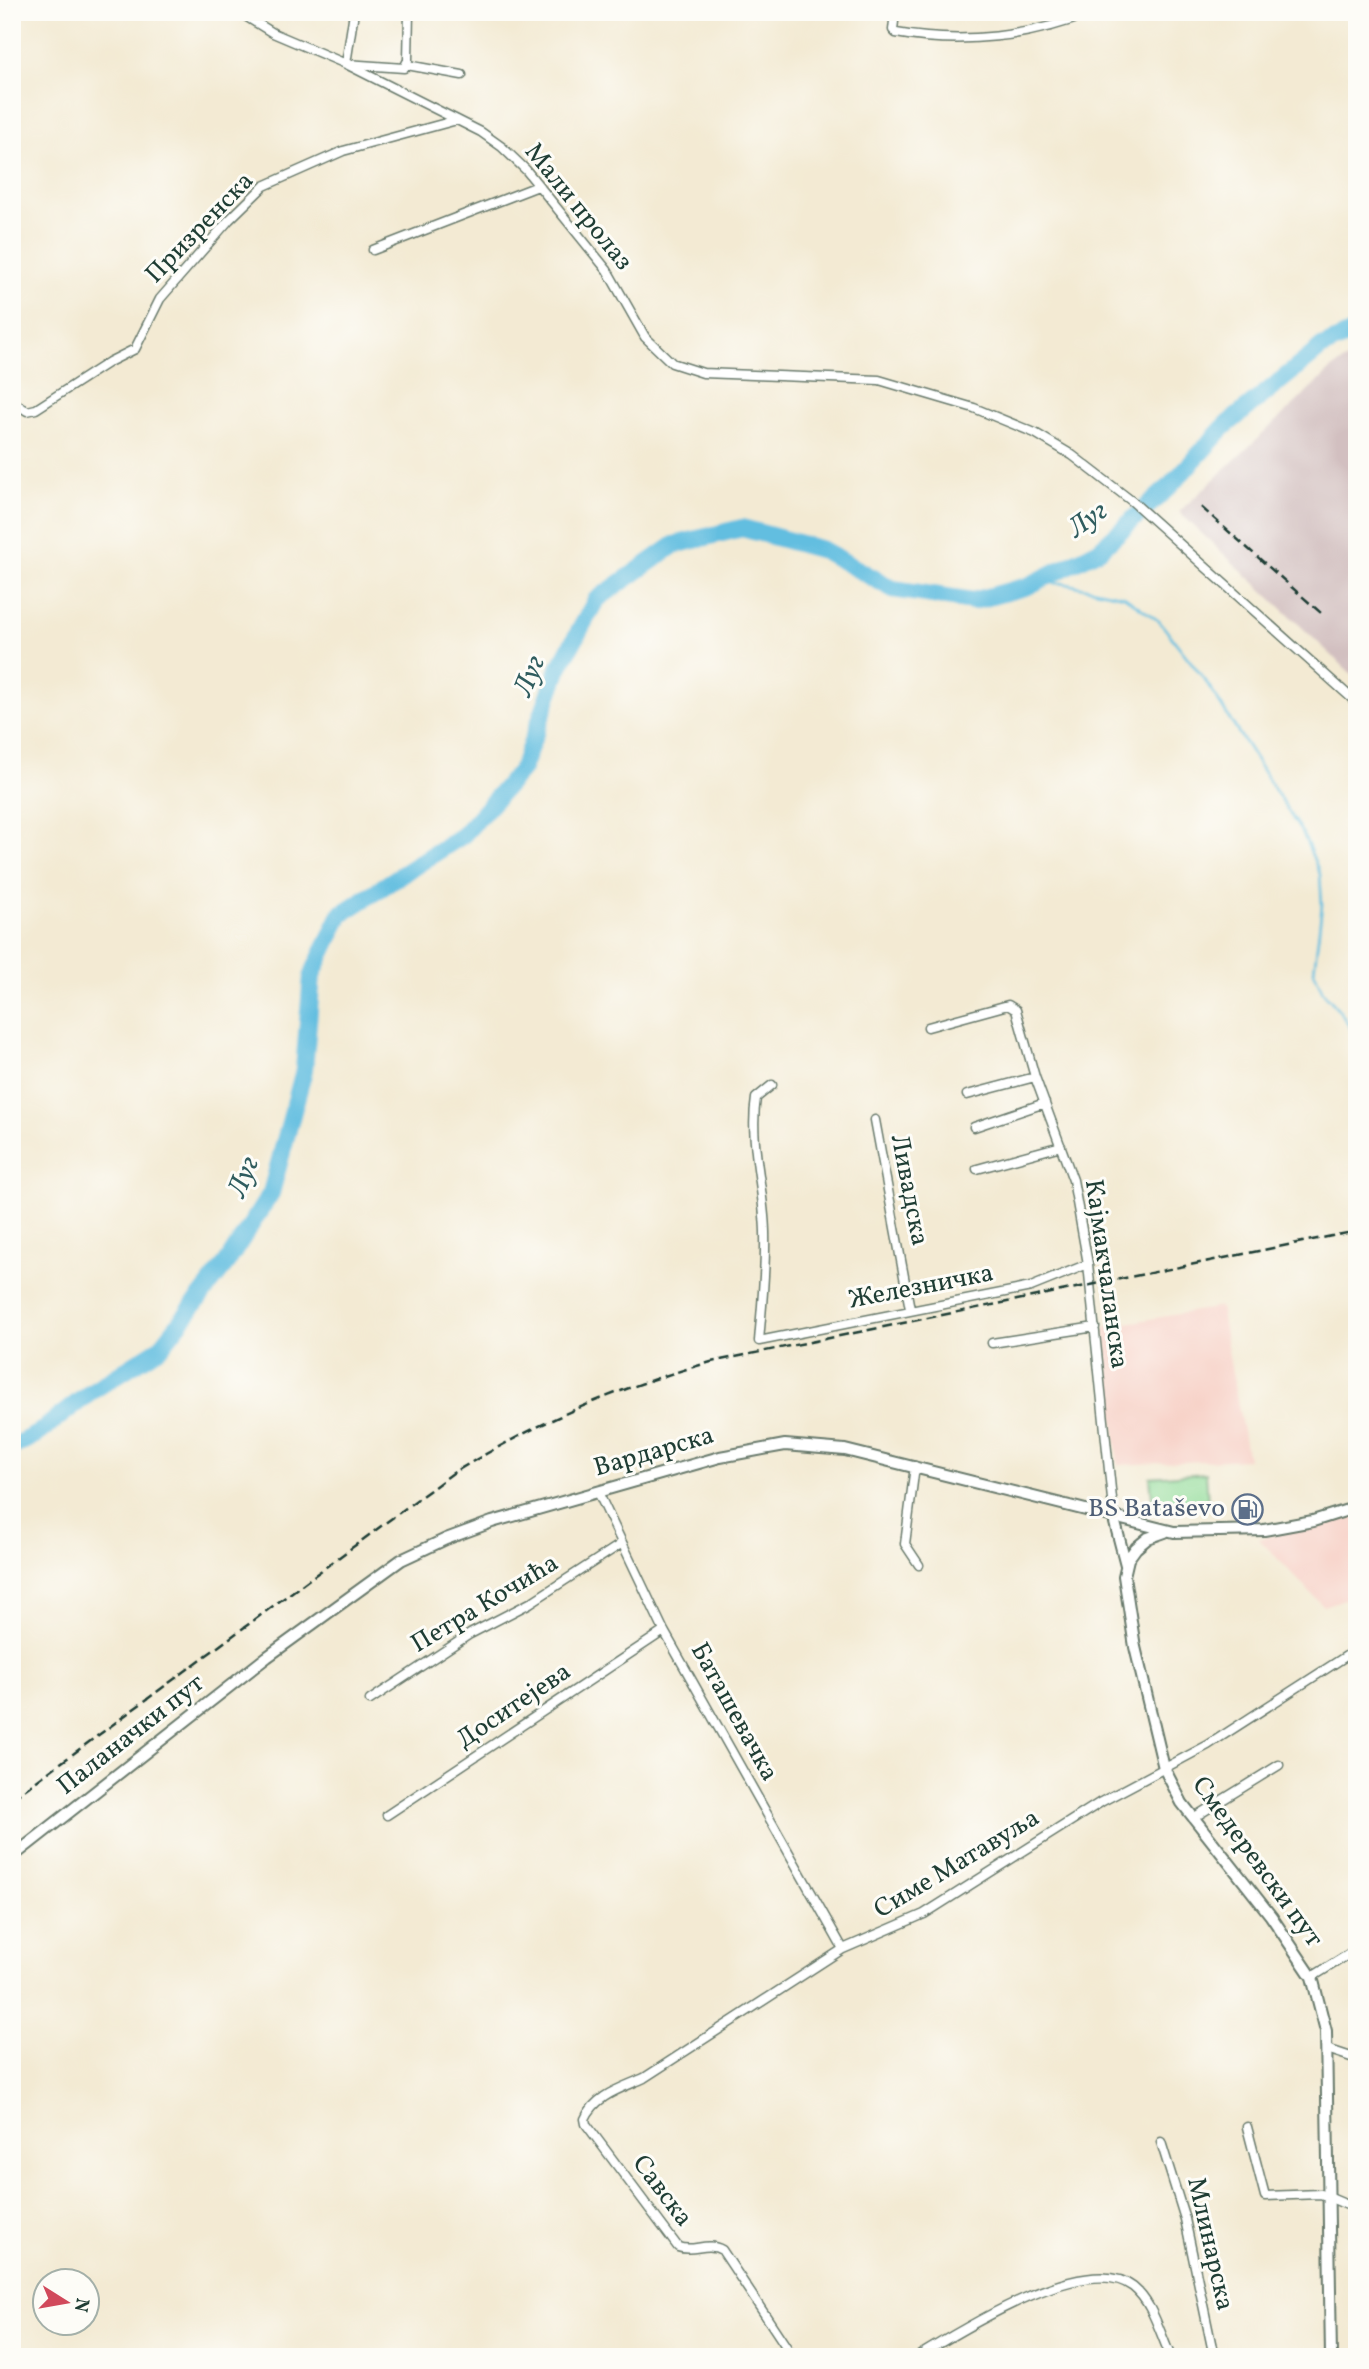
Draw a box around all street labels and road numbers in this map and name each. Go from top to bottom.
street label: Мали пролаз [515,136,641,278]
street label: Призренска [137,164,263,292]
street label: Ливадска [881,1131,937,1249]
street label: Кајмакчаланска [1075,1177,1137,1371]
street label: Железничка [846,1255,996,1319]
street label: Вардарска [590,1418,718,1486]
street label: Петра Кочића [404,1546,566,1662]
street label: Баташевачка [681,1636,787,1788]
street label: Доситејева [450,1654,578,1758]
street label: Паланачки пут [50,1666,212,1804]
street label: Смедеревски пут [1183,1769,1331,1955]
street label: Симе Матавуља [867,1800,1047,1928]
street label: Савска [623,2148,701,2234]
street label: Млинарска [1177,2174,1243,2314]

